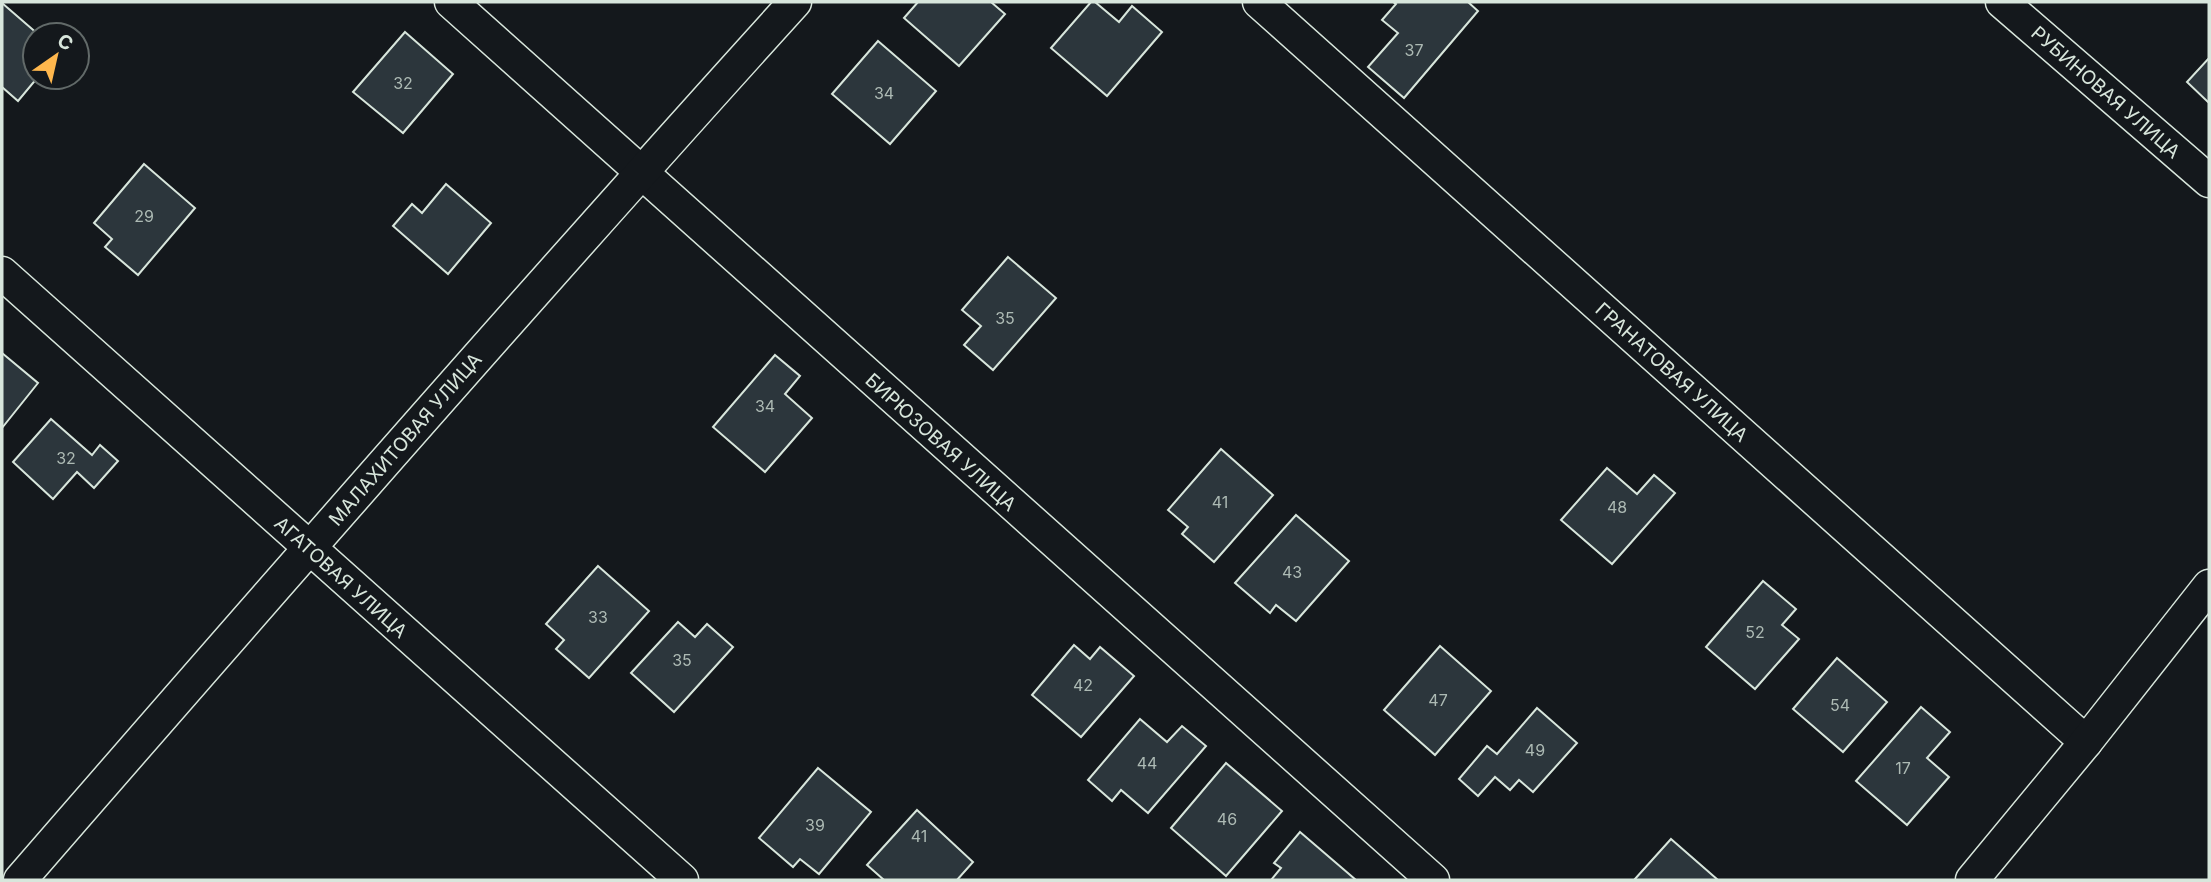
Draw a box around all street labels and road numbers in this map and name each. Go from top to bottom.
street label: РУБИНОВАЯ УЛИЦА [2027,21,2185,163]
street label: ГРАНАТОВАЯ УЛИЦА [1591,298,1753,447]
street label: МАЛАХИТОВАЯ УЛИЦА [324,348,487,530]
street label: БИРЮЗОВАЯ УЛИЦА [861,369,1021,516]
street label: АГАТОВАЯ УЛИЦА [270,512,412,643]

